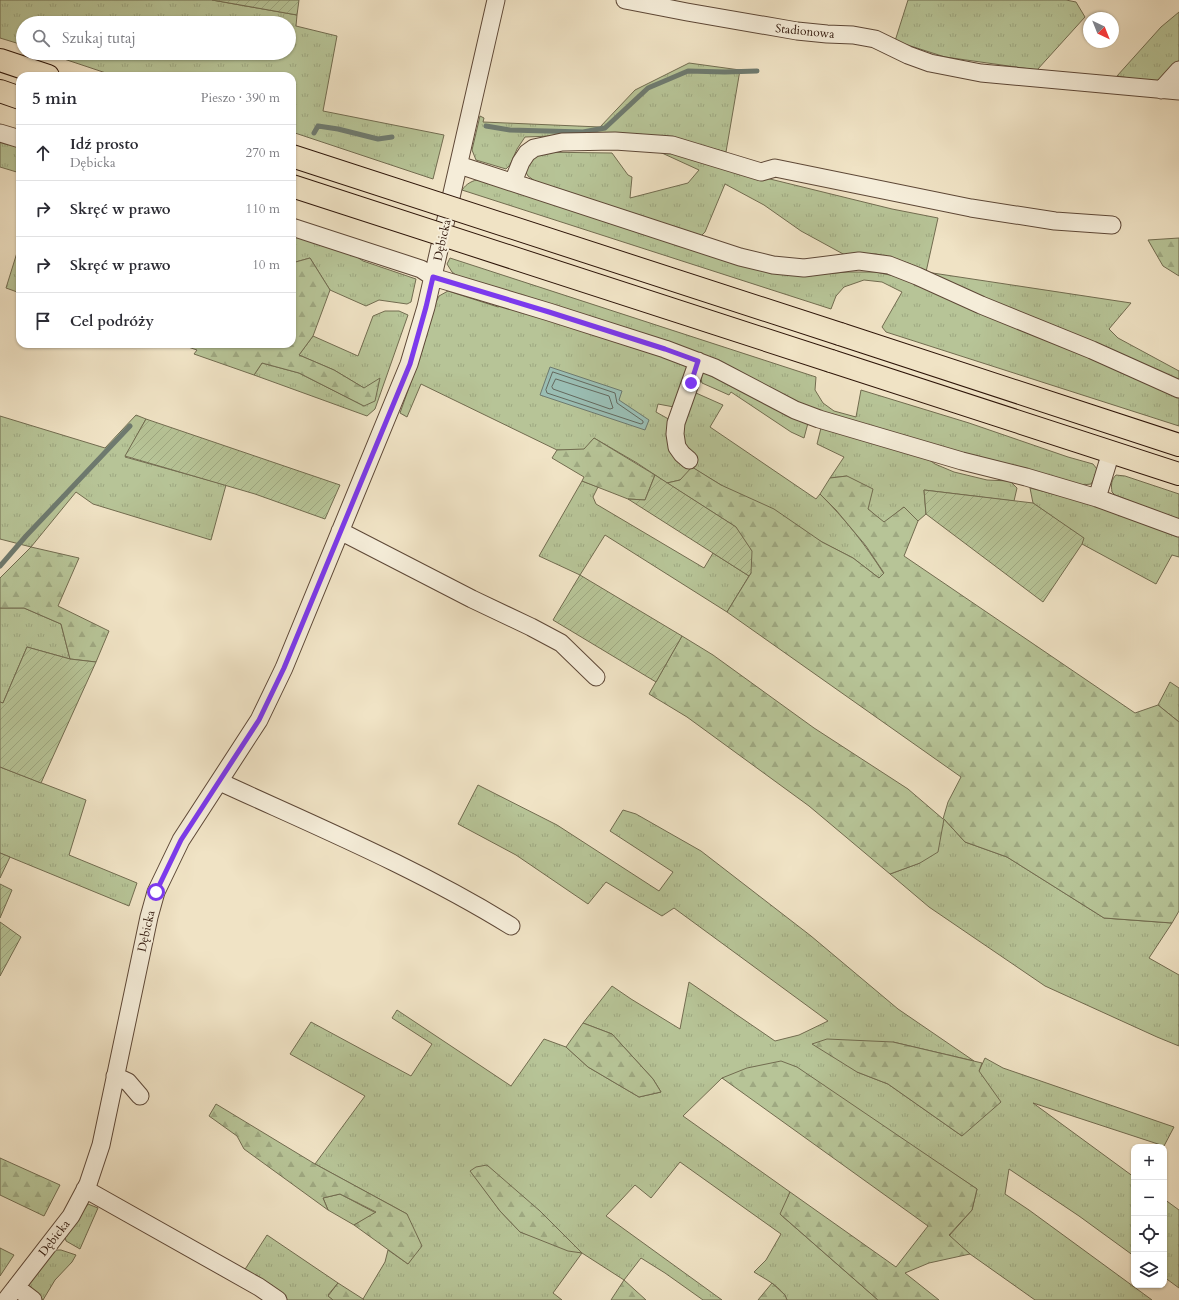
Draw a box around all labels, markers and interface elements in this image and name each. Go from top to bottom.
north arrow [1083,12,1119,48]
search box [16,16,296,60]
street label: Stadionowa [775,20,836,42]
icon: search [30,27,52,49]
text: Szukaj tutaj [62,28,136,48]
text: 5 min [32,87,77,110]
text: Pieszo · 390 m [201,89,280,107]
text: Idź prosto [70,134,138,154]
icon: ahead [32,142,54,164]
text: 270 m [246,144,280,162]
text: Dębicka [70,154,116,172]
icon: right [32,198,54,220]
text: Skręć w prawo [70,199,171,219]
text: 110 m [246,200,280,218]
street label: Dębicka [429,217,455,262]
icon: right [32,254,54,276]
text: Skręć w prawo [70,255,171,275]
text: 10 m [252,256,280,274]
icon: arrive [32,310,54,332]
text: Cel podróży [70,311,154,331]
route end [682,374,700,392]
route start [147,883,165,901]
street label: Dębicka [133,908,159,953]
map controls [1131,1144,1167,1288]
button: + [1131,1144,1167,1180]
button: − [1131,1180,1167,1216]
street label: Dębicka [35,1216,74,1260]
button: locate [1131,1216,1167,1252]
button: layers [1131,1252,1167,1288]

